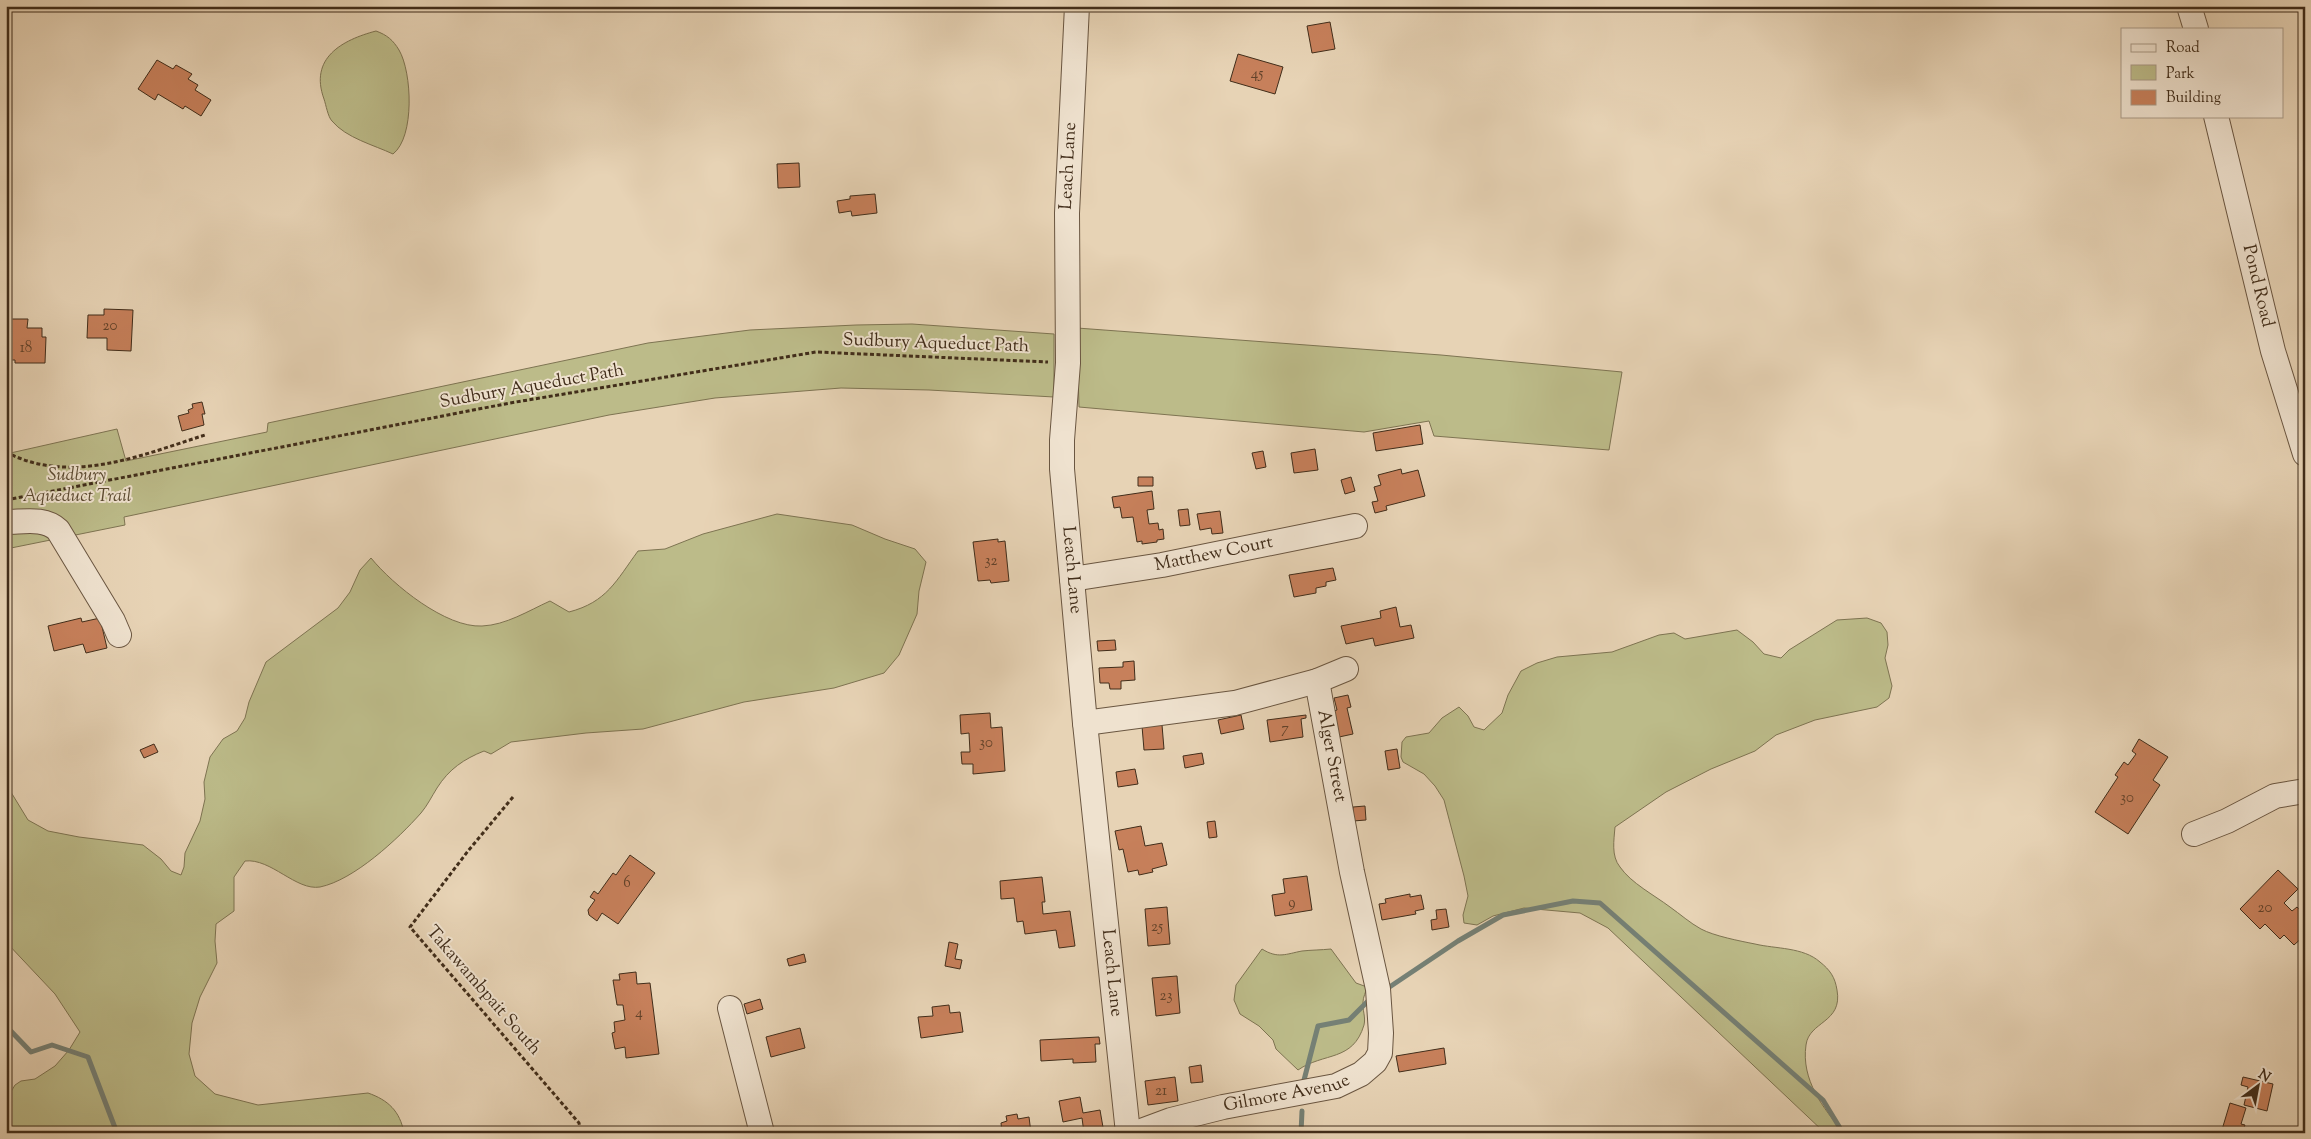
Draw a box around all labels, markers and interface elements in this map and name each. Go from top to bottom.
legend [2121,28,2284,118]
text: Road [2166,38,2200,59]
house number: 45 [1251,64,1263,85]
text: Park [2166,64,2195,85]
text: Building [2166,88,2221,109]
street label: Leach Lane [1054,122,1084,210]
street label: Pond Road [2235,242,2280,330]
house number: 20 [103,316,118,337]
street label: Sudbury Aqueduct Path [842,328,1030,360]
house number: 18 [20,338,32,359]
street label: Sudbury Aqueduct Path [438,358,627,416]
park label: Sudbury Aqueduct Trail [22,463,132,510]
street label: Leach Lane [1054,525,1088,615]
street label: Matthew Court [1152,530,1275,579]
house number: 32 [984,551,998,572]
street label: Alger Street [1309,708,1353,804]
house number: 7 [1281,719,1289,740]
house number: 30 [979,733,993,754]
house number: 30 [2120,788,2134,809]
house number: 6 [623,873,631,894]
house number: 9 [1288,893,1296,914]
house number: 20 [2258,898,2273,919]
house number: 25 [1151,917,1163,938]
street label: Takawambpait South [419,920,547,1062]
street label: Leach Lane [1094,928,1129,1018]
house number: 23 [1159,986,1173,1007]
house number: 4 [635,1003,643,1024]
north arrow [2234,1062,2284,1112]
text: N [2254,1065,2274,1088]
street label: Gilmore Avenue [1221,1068,1355,1120]
house number: 21 [1155,1081,1167,1102]

